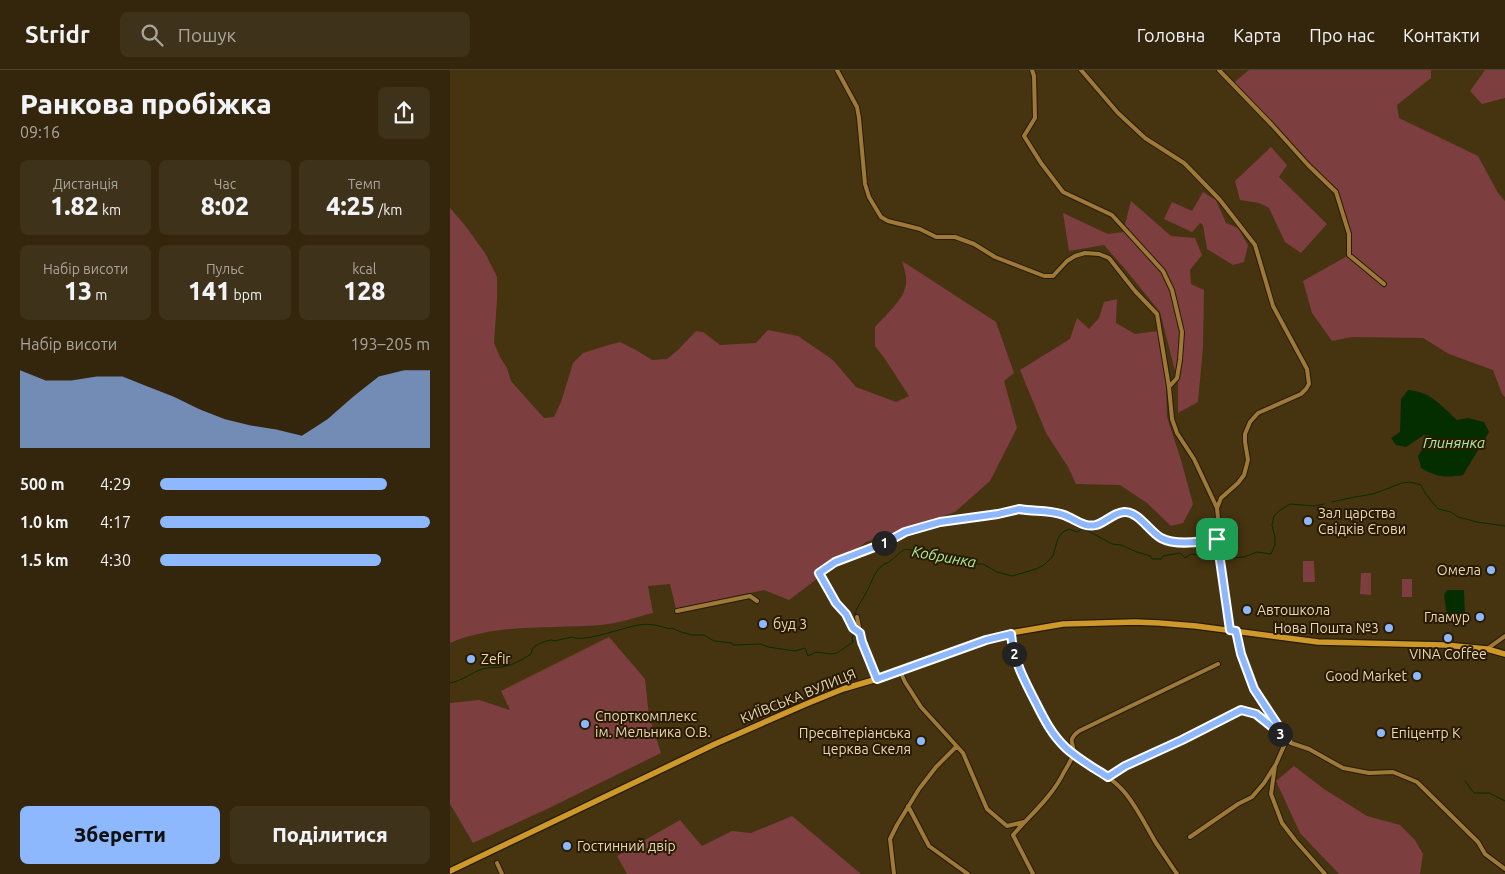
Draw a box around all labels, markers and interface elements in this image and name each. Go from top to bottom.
search box [120,12,470,57]
text: Stridr [25,21,90,48]
icon: search [138,21,166,49]
text: Пошук [178,24,236,46]
text: Головна [1137,25,1205,45]
text: Карта [1233,25,1281,45]
text: Про нас [1309,25,1375,45]
text: Контакти [1403,25,1480,45]
button: share [378,87,430,139]
text: Ранкова пробіжка [20,88,272,119]
text: 09:16 [20,123,60,141]
text: Дистанція [53,176,118,192]
text: Час [214,176,236,192]
text: Темп [348,176,381,192]
text: 1.82 [50,192,99,220]
text: 8:02 [201,192,249,220]
text: 4:25 [326,192,375,220]
text: km [99,202,121,218]
text: /km [375,202,402,218]
text: Набір висоти [43,261,128,277]
text: Пульс [206,261,244,277]
text: kcal [352,261,376,277]
text: 13 [64,277,92,305]
text: 141 [188,277,230,305]
text: 128 [343,277,385,305]
text: m [92,287,107,303]
text: bpm [230,287,262,303]
text: Набір висоти [20,335,117,353]
text: 193–205 m [350,335,430,353]
water label: Глинянка [1423,434,1485,451]
text: 500 m [20,475,65,493]
text: 4:29 [100,475,131,493]
place label: Зал царства Свідків Єгови [1318,505,1406,537]
text: 1.0 km [20,513,69,531]
text: 4:17 [100,513,131,531]
marker: Зал царства Свідків Єгови [1302,515,1314,527]
pin [1196,518,1238,560]
icon: arrive [1203,525,1231,553]
pin: 1 [872,530,896,556]
text: 1 [881,535,888,551]
water label: Кобринка [911,543,978,571]
text: 1.5 km [20,551,69,569]
text: 4:30 [100,551,131,569]
place label: Омела [1437,562,1481,578]
marker: Омела [1485,564,1497,576]
place label: Автошкола [1257,602,1330,618]
marker: Автошкола [1241,604,1253,616]
place label: Гламур [1424,609,1470,625]
marker: Гламур [1474,611,1486,623]
place label: буд 3 [773,616,807,632]
marker: буд 3 [757,618,769,630]
place label: Нова Пошта №3 [1274,620,1379,636]
marker: Нова Пошта №3 [1383,622,1395,634]
marker: VINA Coffee [1442,632,1454,644]
pin: 2 [1002,642,1026,666]
text: 2 [1011,646,1018,662]
place label: VINA Coffee [1409,646,1487,662]
place label: Zefir [481,651,511,667]
marker: Zefir [465,653,477,665]
street label: КИЇВСЬКА ВУЛИЦЯ [738,665,858,727]
place label: Good Market [1325,668,1407,684]
marker: Good Market [1411,670,1423,682]
place label: Спорткомплекс ім. Мельника О.В. [595,708,711,740]
marker: Спорткомплекс ім. Мельника О.В. [579,718,591,730]
pin: 3 [1268,722,1292,746]
place label: Пресвітеріанська церква Скеля [799,725,911,757]
place label: Епіцентр К [1391,725,1461,741]
text: 3 [1277,726,1284,742]
marker: Епіцентр К [1375,727,1387,739]
marker: Пресвітеріанська церква Скеля [915,735,927,747]
button: Зберегти [20,806,220,864]
button: Поділитися [230,806,430,864]
place label: Гостинний двір [577,838,676,854]
marker: Гостинний двір [561,840,573,852]

